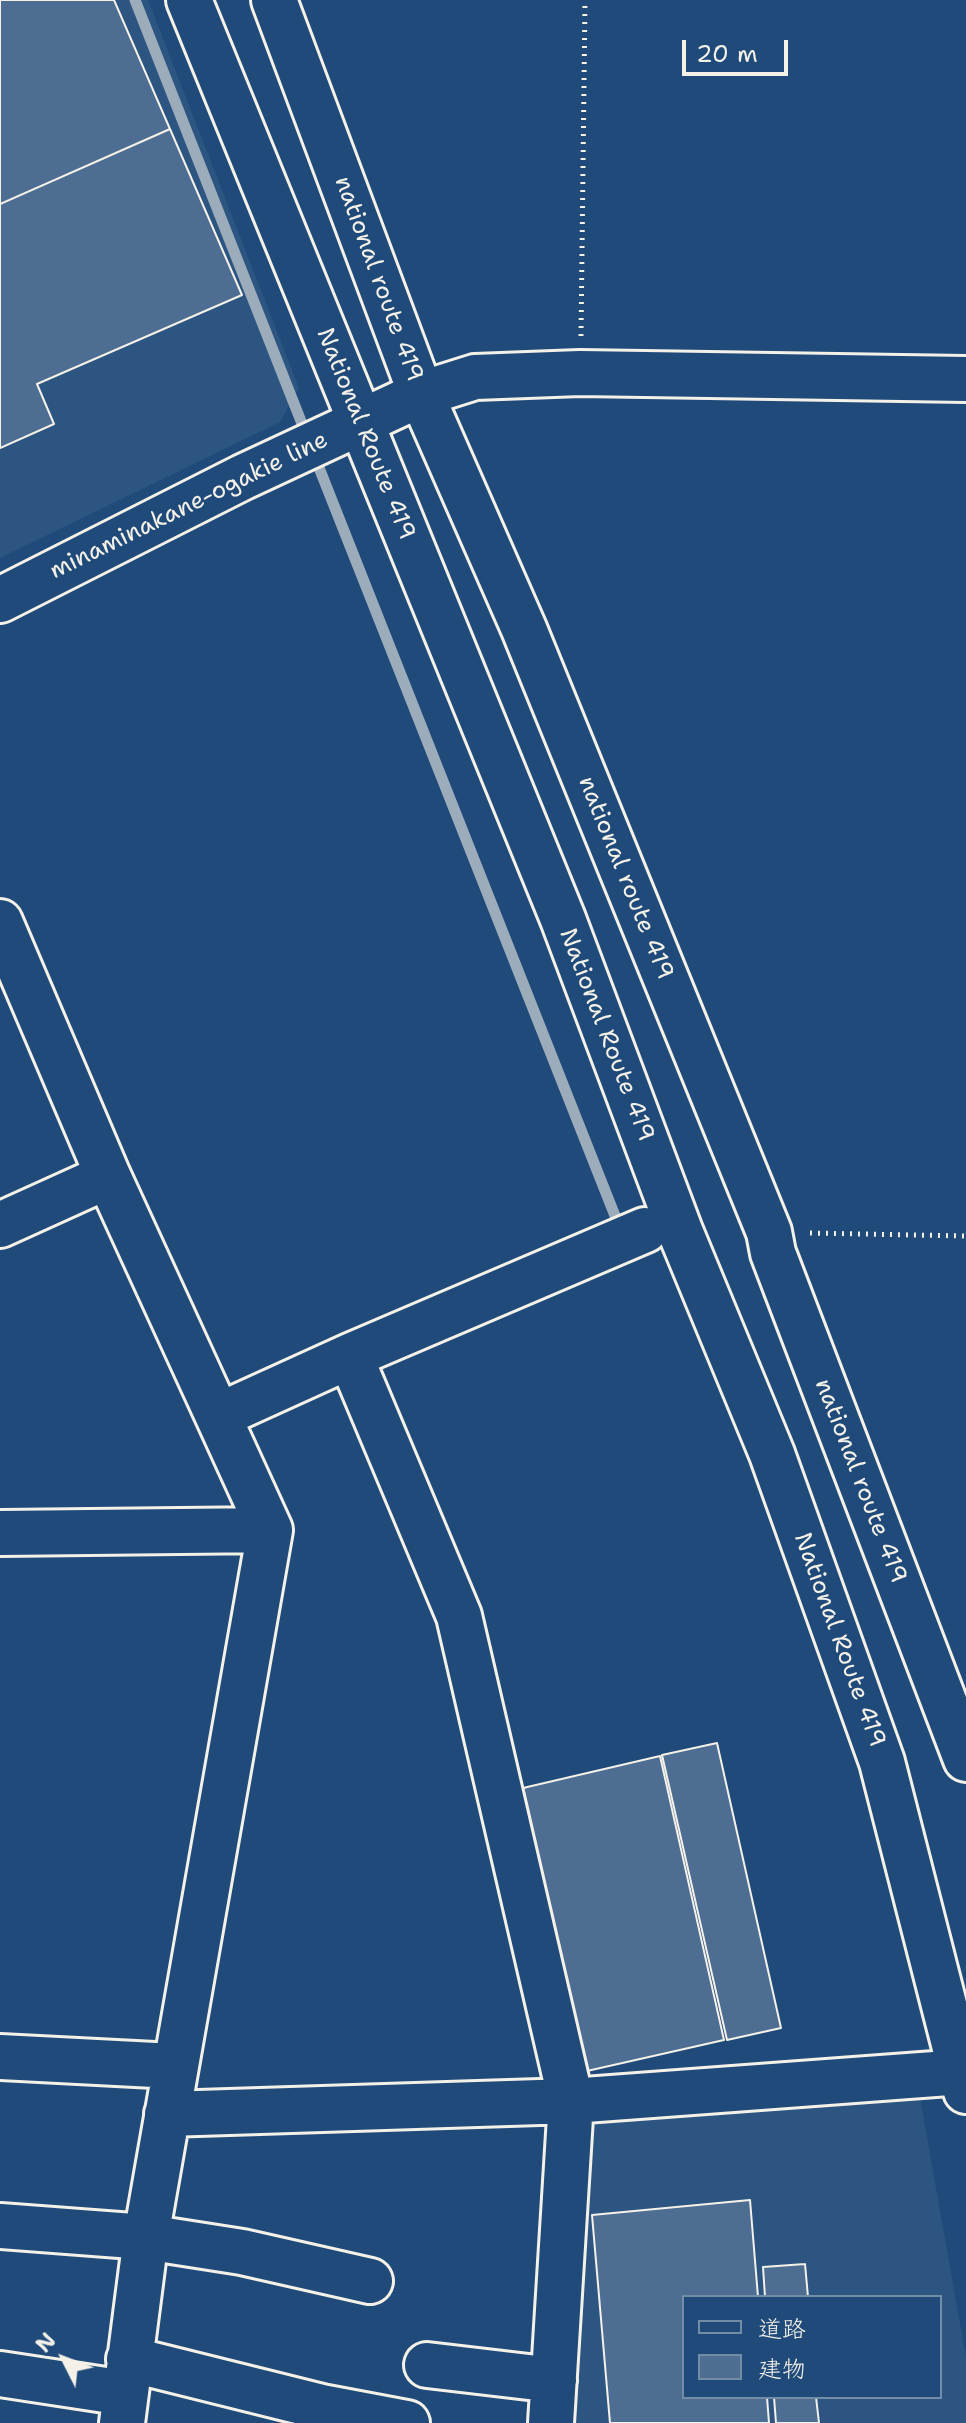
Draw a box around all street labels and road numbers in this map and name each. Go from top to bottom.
street label: national route 419 [327,172,429,386]
street label: National Route 419 [309,324,421,544]
street label: minaminakane-ogakie line [45,426,333,586]
street label: national route 419 [571,772,679,984]
street label: National Route 419 [552,925,660,1145]
street label: national route 419 [808,1375,912,1587]
street label: National Route 419 [787,1529,891,1751]

